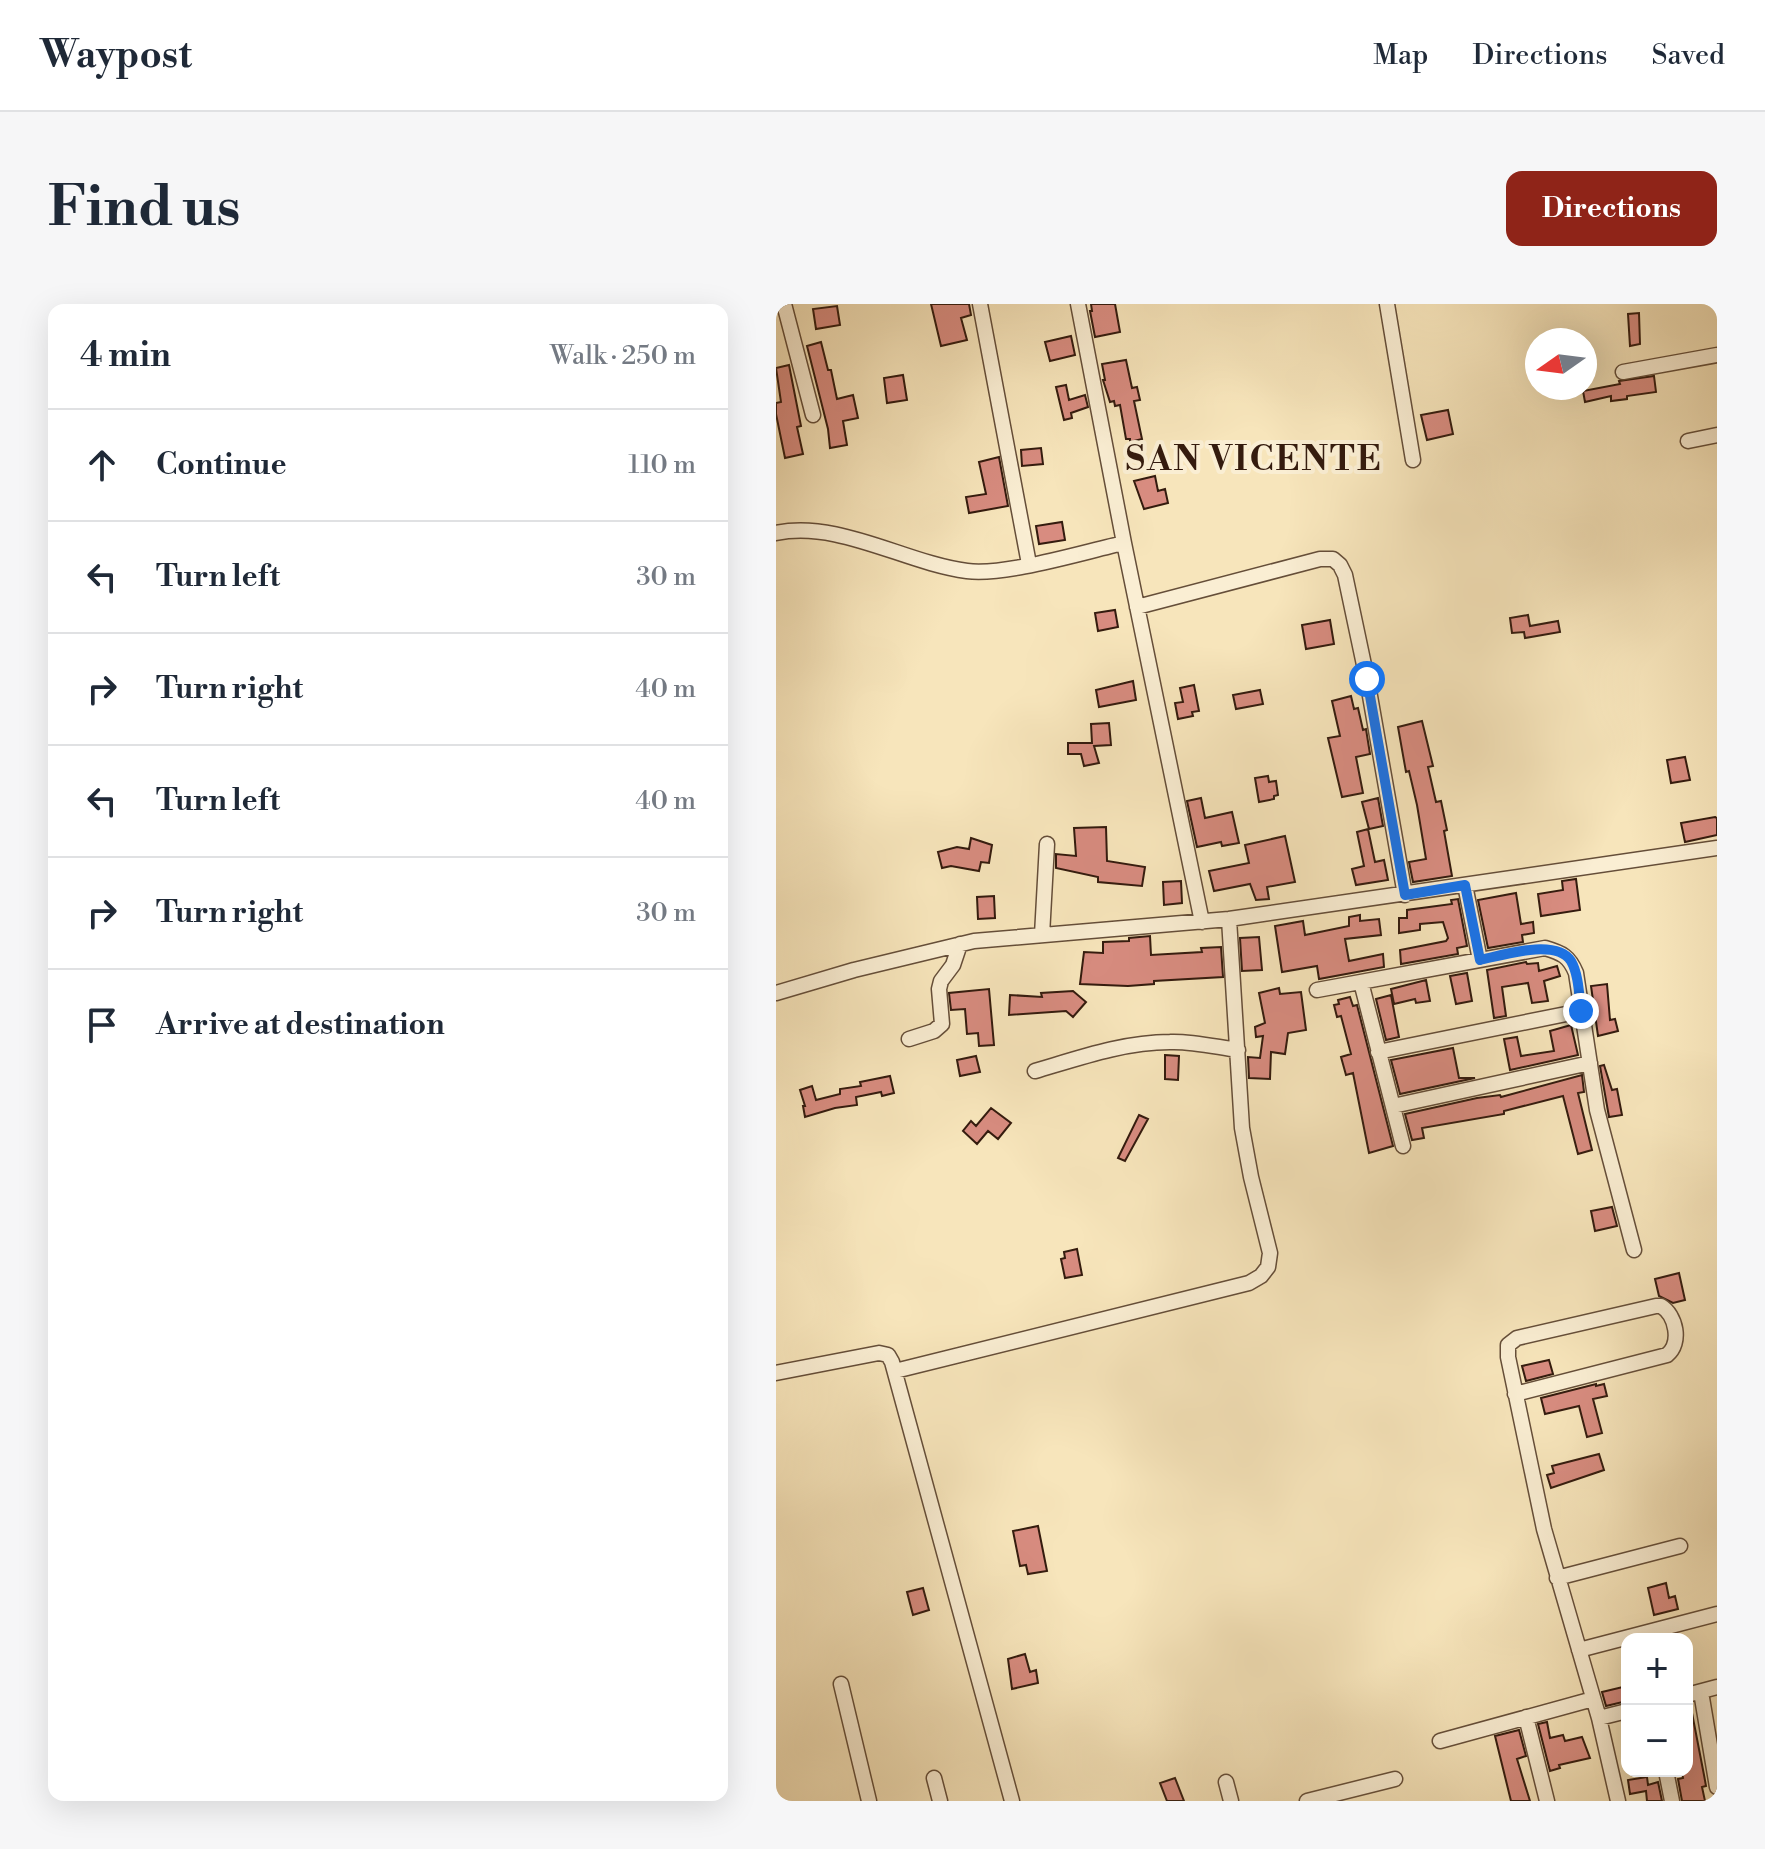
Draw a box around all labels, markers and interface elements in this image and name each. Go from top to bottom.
text: Waypost [40,32,192,79]
text: Map [1373,38,1428,73]
text: Directions [1472,38,1607,73]
text: Saved [1651,38,1725,73]
button: Directions [1506,171,1717,246]
text: Find us [48,173,241,243]
north arrow [1525,328,1597,400]
text: 4 min [80,335,171,377]
text: Walk · 250 m [550,340,696,372]
district label: SAN VICENTE [1126,439,1382,481]
icon: ahead [80,443,124,487]
text: Continue [156,446,287,484]
text: 110 m [628,449,696,481]
icon: left [80,555,124,599]
text: Turn left [156,558,280,596]
text: 30 m [636,561,696,593]
route start [1349,661,1385,697]
icon: right [80,667,124,711]
text: Turn right [156,670,303,708]
text: 40 m [635,673,696,705]
icon: left [80,779,124,823]
text: Turn left [156,782,280,820]
text: 40 m [635,785,696,817]
icon: right [80,891,124,935]
text: Turn right [156,894,303,932]
text: 30 m [636,897,696,929]
route end [1563,993,1599,1029]
icon: arrive [80,1003,124,1047]
text: Arrive at destination [156,1006,445,1044]
map controls [1621,1633,1693,1777]
button: + [1621,1633,1693,1705]
button: − [1621,1705,1693,1777]

